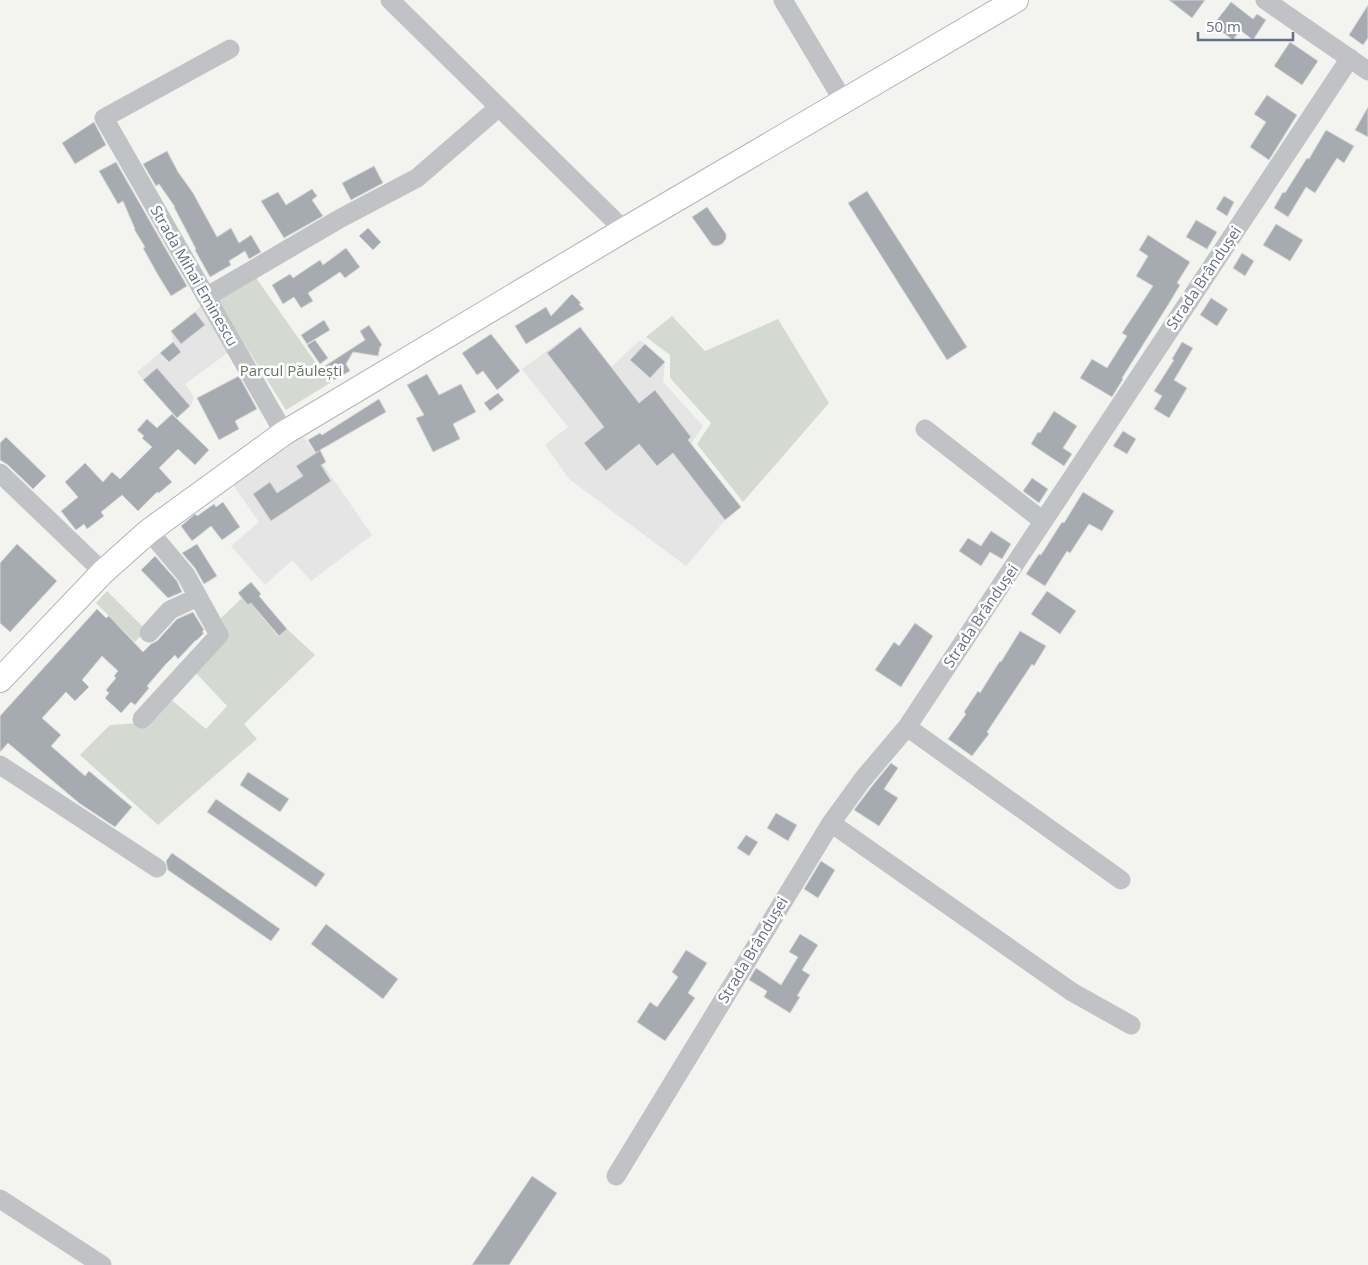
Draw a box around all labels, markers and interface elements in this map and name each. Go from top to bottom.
scale bar [1198,10,1293,42]
text: 50 m [1206,16,1241,36]
street label: Strada Mihai Eminescu [146,202,243,349]
street label: Strada Brândușei [1161,222,1245,333]
park label: Parcul Păulești [240,360,342,380]
street label: Strada Brândușei [938,560,1022,671]
street label: Strada Brândușei [713,893,792,1006]

